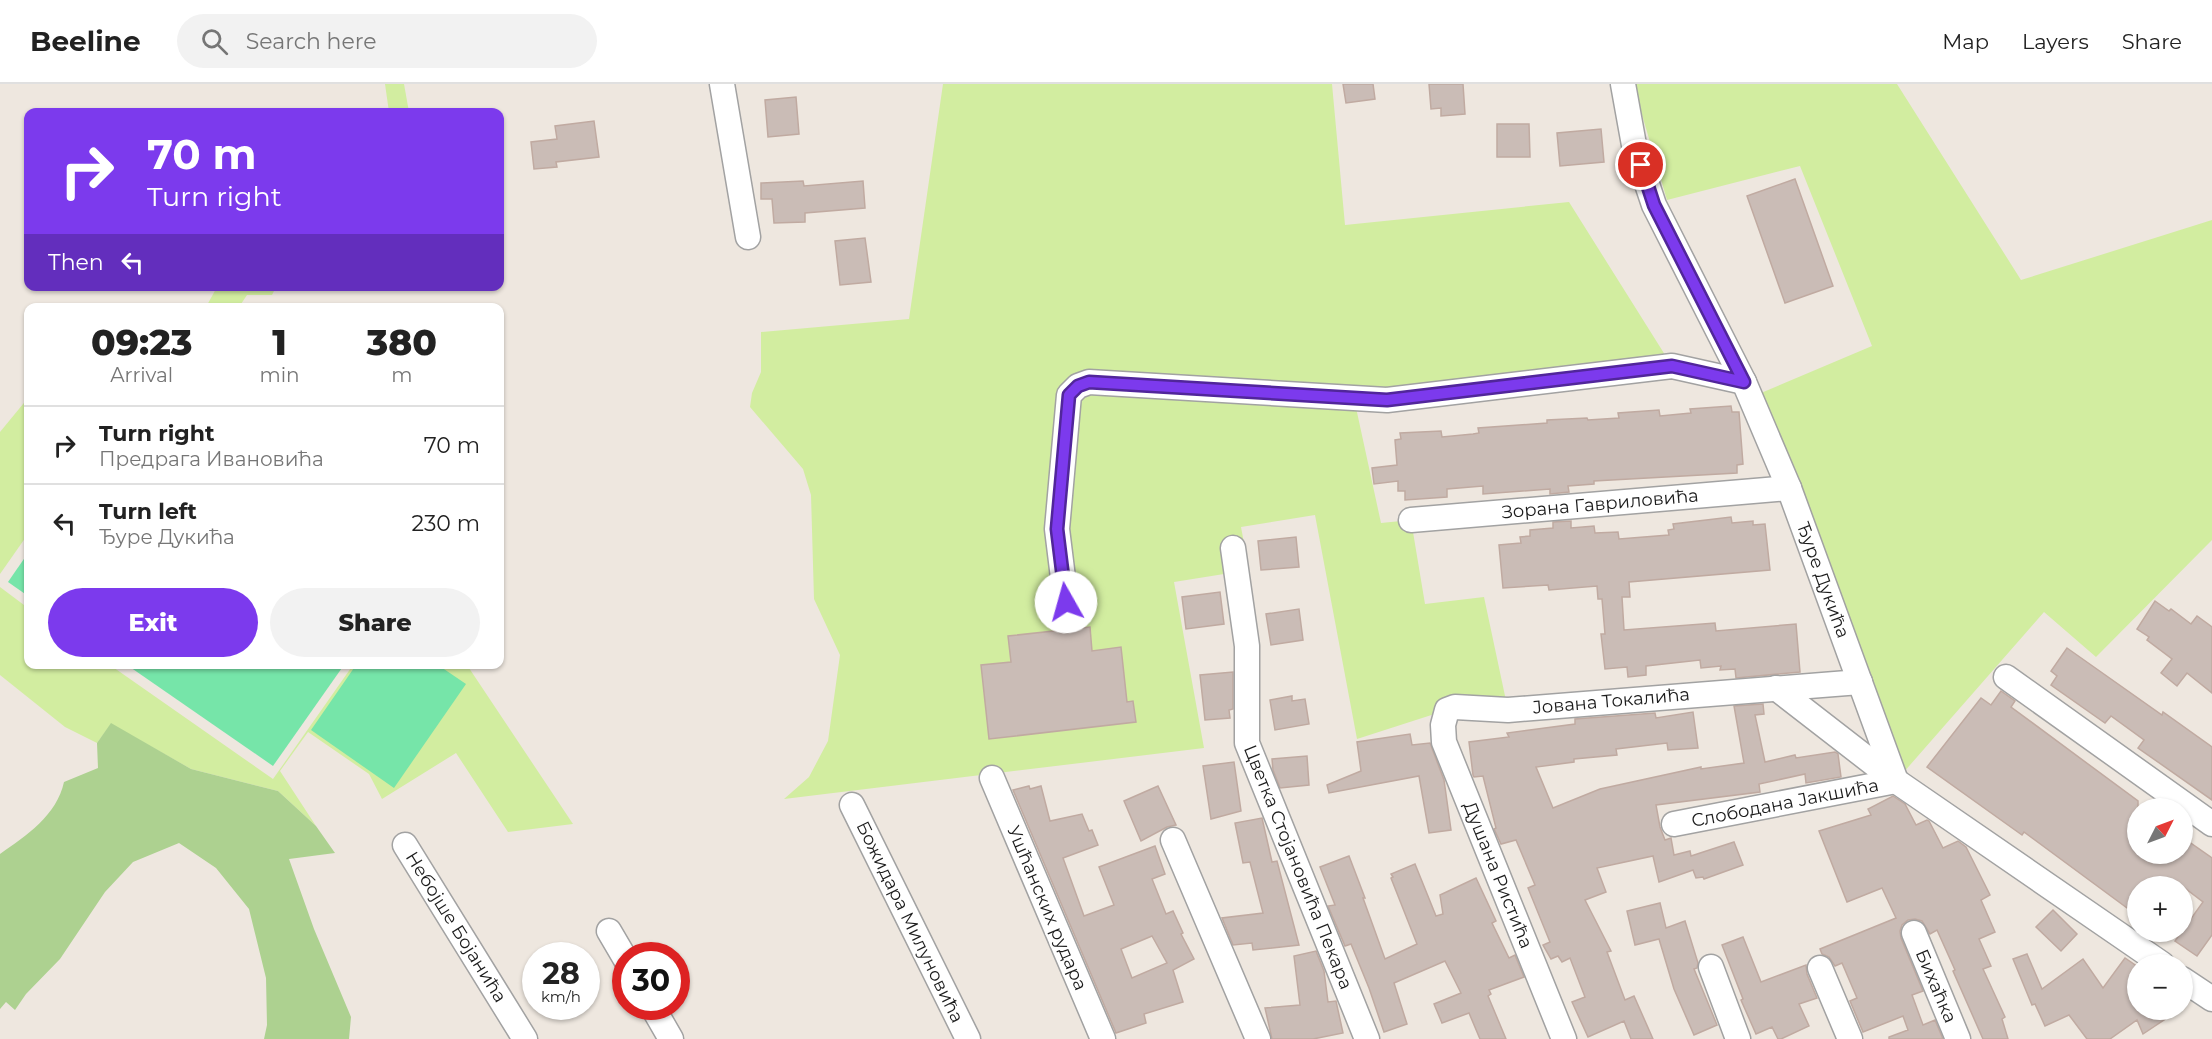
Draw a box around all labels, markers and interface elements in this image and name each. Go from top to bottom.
search box [177,14,597,68]
text: Beeline [30,24,141,58]
icon: search [198,25,231,58]
text: Search here [246,28,377,55]
text: Map [1942,29,1989,54]
text: Layers [2022,29,2089,54]
text: Share [2122,29,2182,54]
text: 70 m [147,128,257,180]
icon: right [48,132,126,210]
pin [1615,139,1666,190]
icon: arrive [1624,148,1657,181]
text: Turn right [147,180,282,213]
icon: left [116,246,149,279]
text: Then [48,249,104,276]
text: 09:23 [91,320,192,364]
text: 1 [272,320,287,364]
text: 380 [367,320,437,364]
text: Arrival [110,363,173,387]
text: min [259,363,300,387]
text: m [391,363,412,387]
text: Turn right [99,420,214,447]
icon: right [48,429,81,462]
text: 70 m [424,432,480,459]
text: Предрага Ивановића [99,447,324,471]
street label: Зорана Гавриловића [1501,484,1699,524]
text: Turn left [99,498,197,525]
icon: left [48,507,81,540]
text: 230 m [411,510,480,537]
street label: Ђуре Дукића [1792,519,1854,641]
text: Ђуре Дукића [99,525,235,549]
position arrow [1034,570,1098,634]
button: Exit [48,588,258,657]
button: Share [270,588,480,657]
street label: Јована Токалића [1531,683,1691,719]
street label: Цветка Стојановића Пекара [1239,742,1357,992]
street label: Слободана Јакшића [1690,774,1880,832]
street label: Душана Ристића [1458,798,1538,952]
north arrow [2127,798,2193,864]
map controls [2127,798,2193,1020]
street label: Божидара Милуновића [851,818,969,1026]
street label: Ушћанских рудара [1002,822,1092,994]
street label: Небојше Бојанића [401,848,511,1006]
button: + [2127,876,2193,942]
speed limit sign: 30 [612,942,690,1020]
street label: Бихаћка [1911,946,1961,1026]
button: − [2127,954,2193,1020]
text: 28 [542,955,580,992]
text: km/h [541,987,581,1006]

